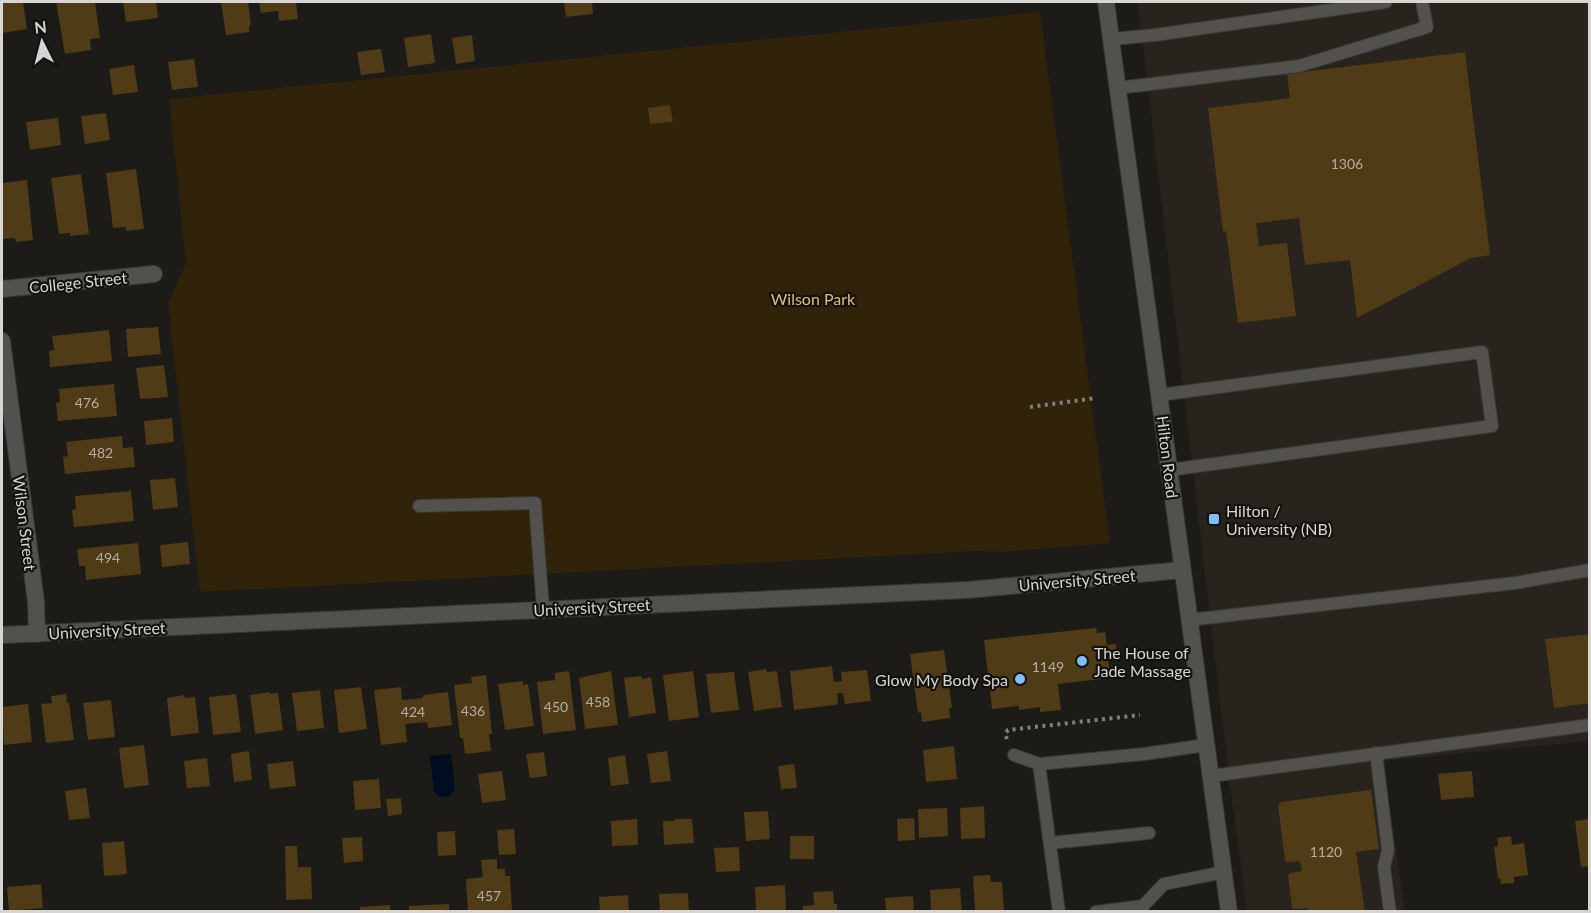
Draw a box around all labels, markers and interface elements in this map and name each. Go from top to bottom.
north arrow [12,12,72,72]
text: N [33,16,48,37]
house number: 1306 [1331,155,1363,172]
street label: College Street [28,267,128,297]
park label: Wilson Park [771,289,856,308]
house number: 476 [75,394,99,411]
street label: Hilton Road [1154,415,1182,499]
house number: 482 [89,444,113,461]
street label: Wilson Street [10,475,40,572]
place label: Hilton / University (NB) [1226,501,1332,538]
marker: Hilton / University (NB) [1207,512,1221,526]
house number: 494 [96,549,120,566]
street label: University Street [1018,565,1136,595]
street label: University Street [533,594,651,620]
street label: University Street [48,617,166,643]
place label: The House of Jade Massage [1094,643,1191,680]
marker: The House of Jade Massage [1075,654,1089,668]
house number: 1149 [1032,658,1064,675]
place label: Glow My Body Spa [875,670,1008,689]
marker: Glow My Body Spa [1013,672,1027,686]
house number: 458 [586,693,610,710]
house number: 450 [544,698,568,715]
house number: 436 [461,702,485,719]
house number: 424 [401,703,425,720]
house number: 1120 [1310,843,1342,860]
house number: 457 [477,887,501,904]

